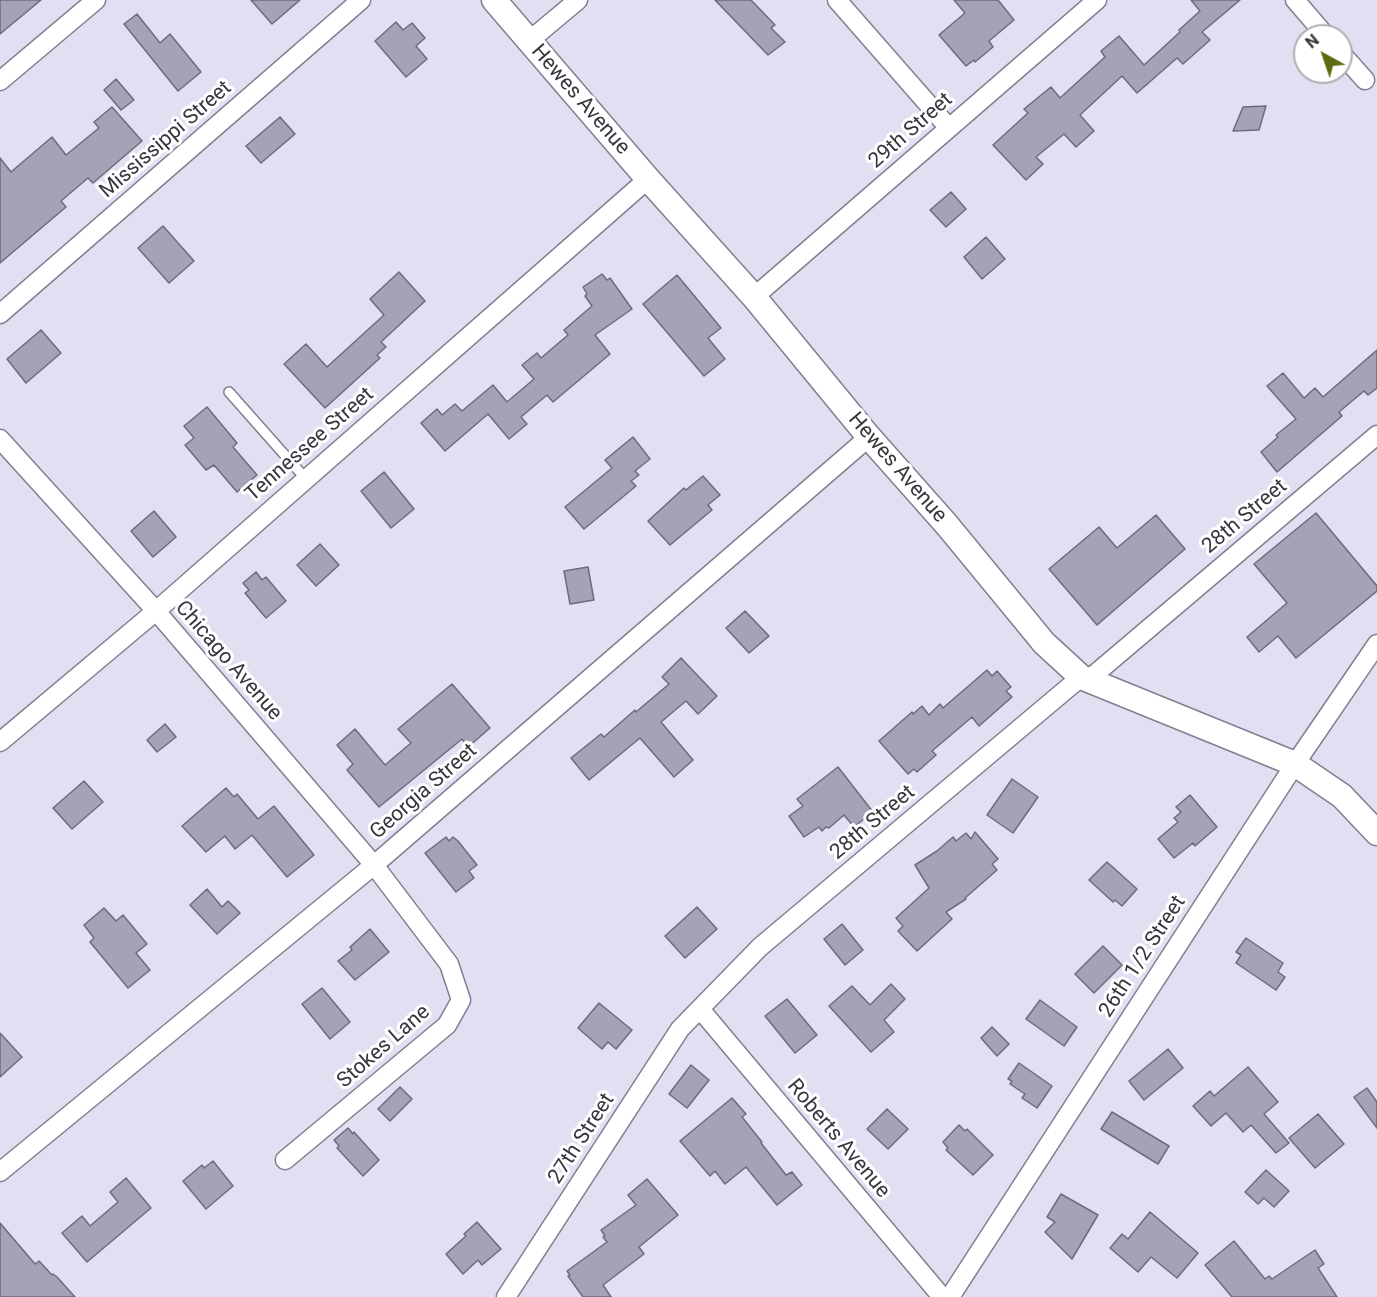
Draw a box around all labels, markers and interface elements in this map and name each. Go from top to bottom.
north arrow [1293,24,1353,84]
text: N [1302,30,1323,52]
street label: Hewes Avenue [525,40,635,160]
street label: Mississippi Street [95,76,237,204]
street label: 29th Street [864,88,958,174]
street label: Tennessee Street [241,383,379,507]
street label: Hewes Avenue [842,408,952,528]
street label: 28th Street [1198,474,1292,560]
street label: Chicago Avenue [169,596,287,726]
street label: Georgia Street [365,739,483,845]
street label: 28th Street [826,780,920,866]
street label: 26th 1/2 Street [1094,891,1192,1023]
street label: Stokes Lane [333,1000,435,1094]
street label: Roberts Avenue [781,1075,895,1203]
street label: 27th Street [543,1089,621,1189]

